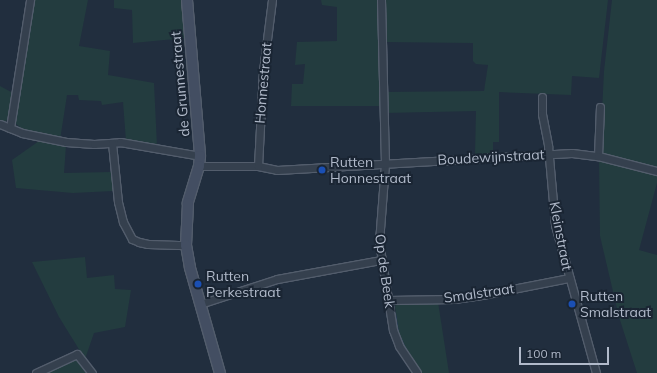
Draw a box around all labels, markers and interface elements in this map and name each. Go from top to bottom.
street label: de Grunnestraat [167,31,193,137]
street label: Honnestraat [251,42,275,124]
street label: Boudewijnstraat [437,146,545,168]
place label: Rutten Honnestraat [330,154,411,186]
marker: Rutten Honnestraat [317,165,327,175]
street label: Kleinstraat [546,200,576,272]
street label: Op de Beek [371,233,399,309]
place label: Rutten Perkestraat [206,268,281,300]
marker: Rutten Perkestraat [193,279,203,289]
street label: Smalstraat [443,280,515,306]
place label: Rutten Smalstraat [580,288,651,320]
marker: Rutten Smalstraat [567,299,577,309]
scale bar [521,339,611,365]
text: 100 m [526,346,561,361]

